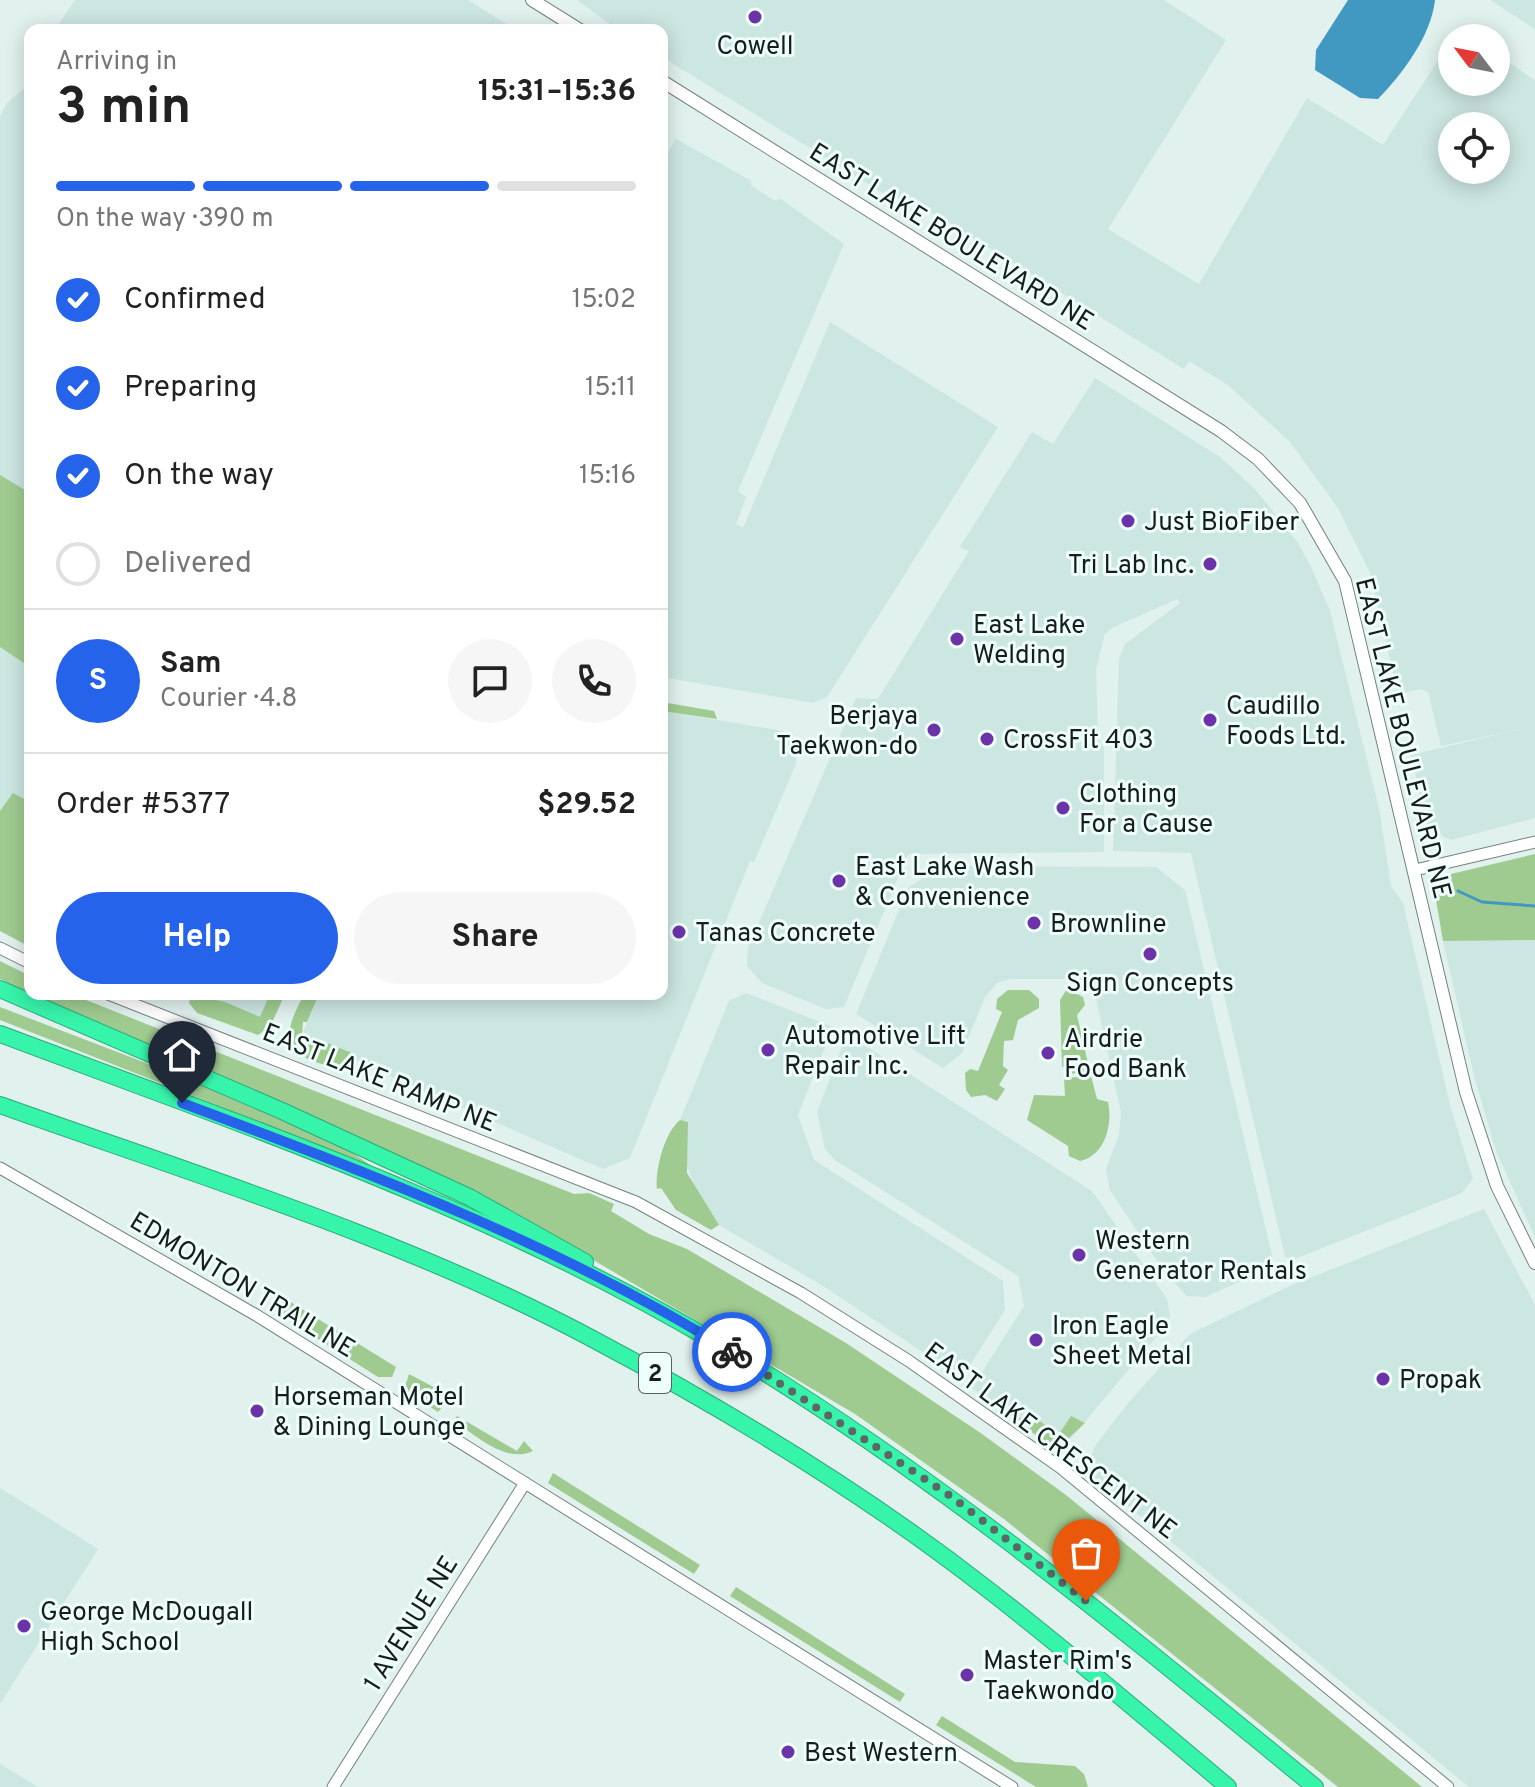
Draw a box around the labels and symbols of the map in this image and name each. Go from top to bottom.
marker: Cowell [746,8,764,26]
north arrow [1438,24,1510,96]
place label: Cowell [716,31,794,64]
street label: EAST LAKE BOULEVARD NE [802,137,1099,339]
place label: Just BioFiber [1144,507,1299,540]
marker: Just BioFiber [1119,512,1137,530]
place label: Tri Lab Inc. [1068,550,1194,583]
marker: Tri Lab Inc. [1201,555,1219,573]
street label: EAST LAKE BOULEVARD NE [1346,575,1457,902]
place label: East Lake Welding [973,610,1085,673]
marker: East Lake Welding [948,630,966,648]
place label: Caudillo Foods Ltd. [1226,691,1346,754]
place label: Berjaya Taekwon-do [776,701,918,764]
marker: Caudillo Foods Ltd. [1201,711,1219,729]
marker: Berjaya Taekwon-do [925,721,943,739]
place label: CrossFit 403 [1003,725,1154,758]
marker: CrossFit 403 [978,730,996,748]
place label: Clothing For a Cause [1079,779,1213,842]
marker: Clothing For a Cause [1054,799,1072,817]
place label: East Lake Wash & Convenience [855,852,1035,915]
marker: East Lake Wash & Convenience [830,872,848,890]
place label: Brownline [1050,909,1166,942]
marker: Brownline [1025,914,1043,932]
place label: Tanas Concrete [695,918,875,951]
marker: Tanas Concrete [670,923,688,941]
marker: Sign Concepts [1141,945,1159,963]
place label: Sign Concepts [1066,968,1234,1001]
street label: EAST LAKE RAMP NE [257,1017,501,1141]
pin [148,1021,216,1103]
place label: Automotive Lift Repair Inc. [784,1021,966,1084]
place label: Airdrie Food Bank [1064,1024,1187,1087]
marker: Automotive Lift Repair Inc. [759,1041,777,1059]
marker: Airdrie Food Bank [1039,1044,1057,1062]
street label: EDMONTON TRAIL NE [123,1206,361,1367]
place label: Western Generator Rentals [1095,1226,1307,1289]
marker: Western Generator Rentals [1070,1246,1088,1264]
place label: Iron Eagle Sheet Metal [1052,1311,1191,1374]
courier [692,1312,772,1392]
marker: Iron Eagle Sheet Metal [1027,1331,1045,1349]
street label: EAST LAKE CRESCENT NE [916,1336,1183,1548]
road number: 2 [639,1353,671,1393]
place label: Propak [1399,1365,1482,1398]
marker: Propak [1374,1370,1392,1388]
place label: Horseman Motel & Dining Lounge [273,1382,465,1445]
marker: Horseman Motel & Dining Lounge [248,1402,266,1420]
pin [1052,1519,1120,1601]
street label: 1 AVENUE NE [357,1550,467,1698]
place label: George McDougall High School [40,1597,253,1660]
marker: George McDougall High School [15,1617,33,1635]
place label: Master Rim's Taekwondo [983,1646,1132,1709]
marker: Master Rim's Taekwondo [958,1666,976,1684]
place label: Best Western [804,1738,958,1771]
marker: Best Western [779,1743,797,1761]

